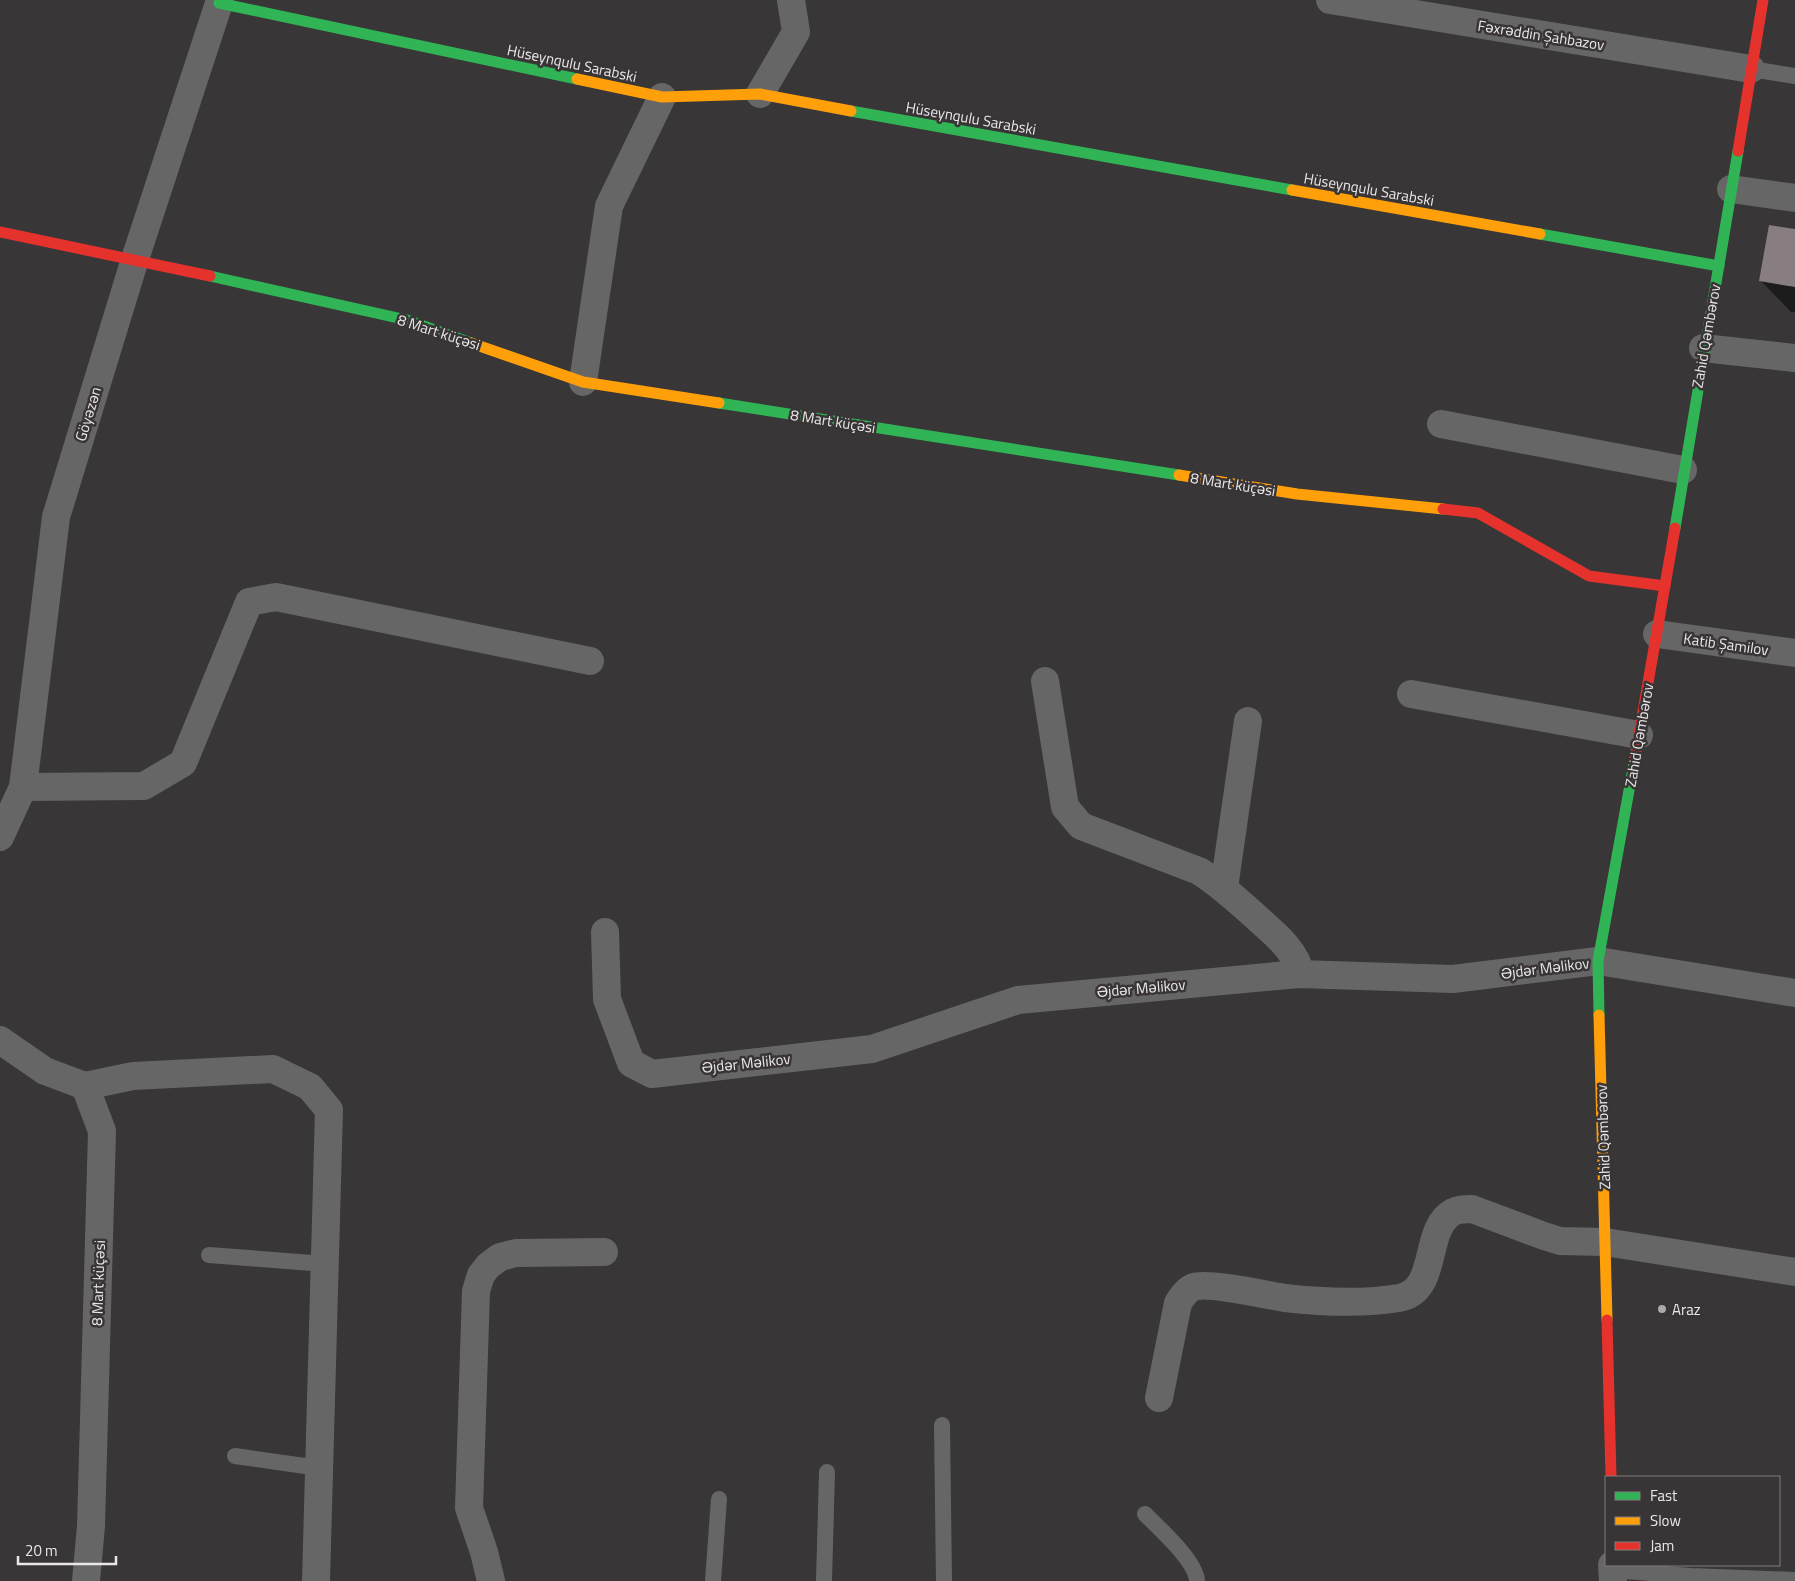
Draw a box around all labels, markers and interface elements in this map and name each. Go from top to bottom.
street label: Fəxrəddin Şahbazov [1476,14,1606,56]
street label: Hüseynqulu Sarabski [505,38,639,88]
street label: Hüseynqulu Sarabski [904,95,1038,141]
street label: Hüseynqulu Sarabski [1302,166,1436,212]
street label: Zahid Qəmbərov [1686,282,1726,390]
street label: 8 Mart küçəsi [395,308,483,356]
street label: Göyəzən [69,384,107,444]
street label: 8 Mart küçəsi [789,403,877,439]
street label: 8 Mart küçəsi [1189,466,1277,502]
street label: Katib Şamilov [1682,627,1770,661]
street label: Zahid Qəmbərov [1619,681,1659,789]
street label: Əjdər Məlikov [1499,951,1591,985]
street label: Əjdər Məlikov [1096,973,1186,1003]
street label: Əjdər Məlikov [701,1047,791,1079]
street label: Zahid Qəmbərov [1590,1084,1616,1190]
street label: 8 Mart küçəsi [85,1240,111,1326]
place label: Araz [1672,1298,1701,1321]
marker: Araz [1656,1303,1668,1315]
legend [1605,1476,1780,1566]
text: Fast [1650,1484,1678,1507]
text: Slow [1650,1509,1681,1532]
scale bar [18,1534,115,1566]
text: Jam [1650,1534,1674,1557]
text: 20 m [25,1539,58,1562]

